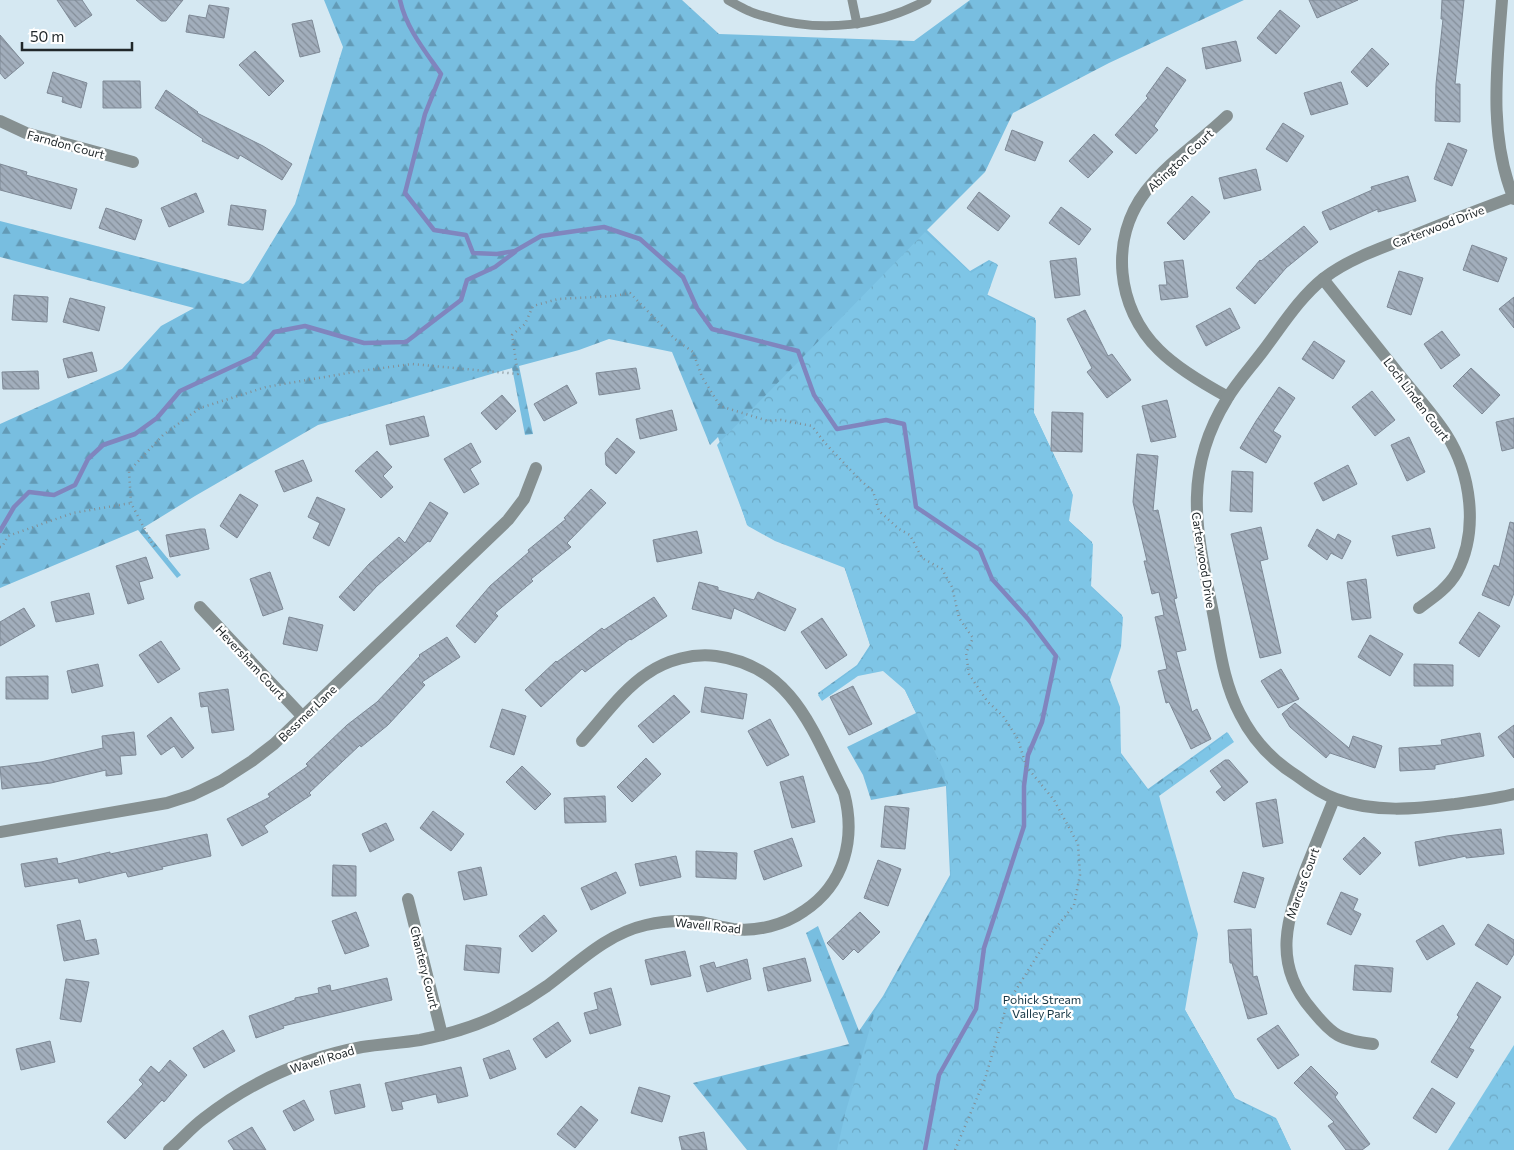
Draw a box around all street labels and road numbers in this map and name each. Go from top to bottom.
street label: Abington Court [1144,126,1216,194]
street label: Farndon Court [26,127,106,161]
street label: Carterwood Drive [1390,202,1486,250]
street label: Loch Linden Court [1381,355,1453,443]
street label: Carterwood Drive [1189,511,1219,609]
street label: Heversham Court [213,622,289,702]
street label: Bessmer Lane [275,682,339,744]
street label: Marcus Court [1283,846,1321,920]
street label: Wavell Road [674,915,742,935]
street label: Chantery Court [408,924,442,1010]
street label: Wavell Road [288,1043,356,1075]

